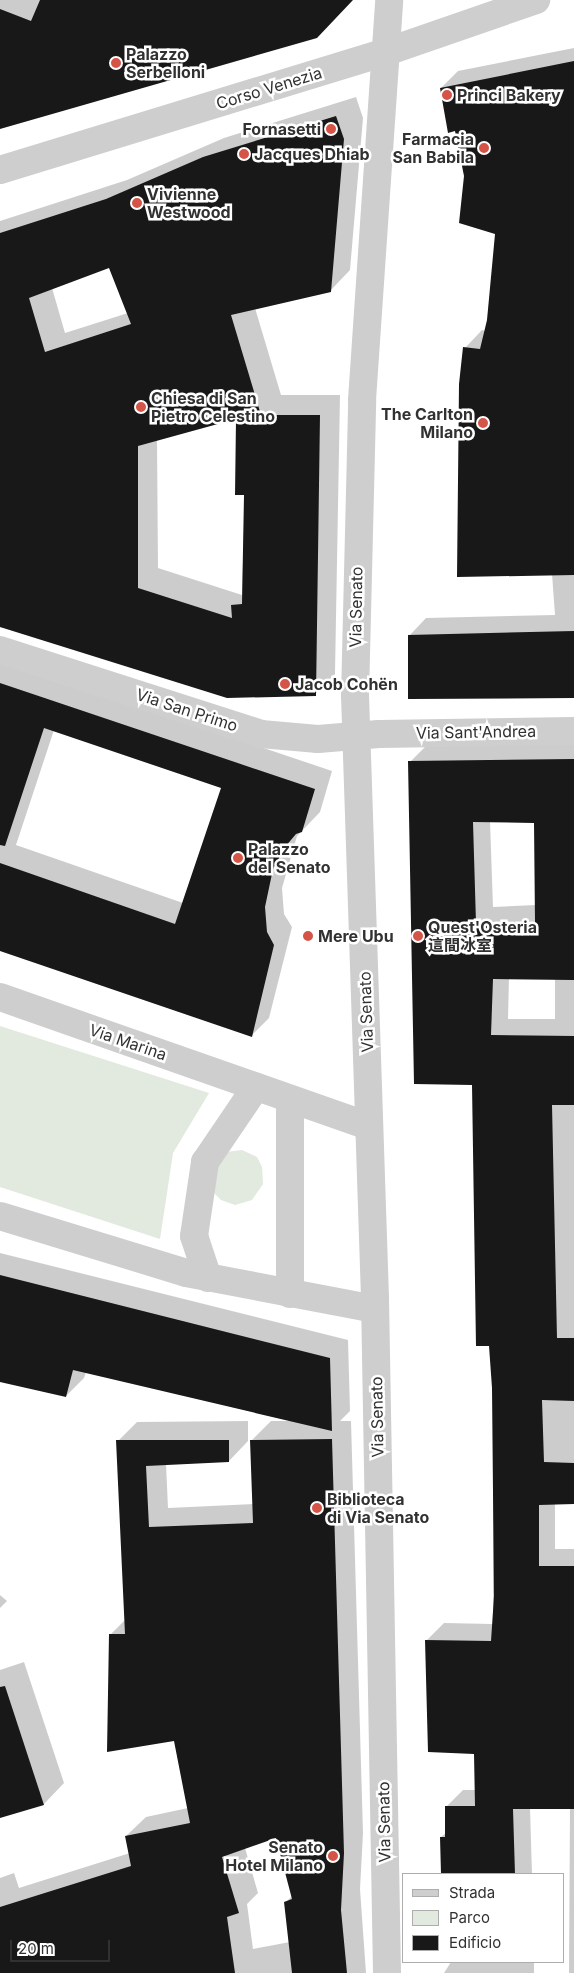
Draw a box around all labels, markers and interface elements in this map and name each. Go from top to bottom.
place label: Palazzo Serbelloni [126,44,205,82]
marker: Palazzo Serbelloni [110,57,122,69]
street label: Corso Venezia [214,63,324,113]
place label: Princi Bakery [457,85,561,105]
marker: Princi Bakery [441,89,453,101]
place label: Fornasetti [242,119,321,139]
marker: Fornasetti [325,123,337,135]
place label: Farmacia San Babila [393,129,474,167]
marker: Farmacia San Babila [478,142,490,154]
place label: Jacques Dhiab [254,144,370,164]
marker: Jacques Dhiab [238,148,250,160]
place label: Vivienne Westwood [147,184,231,222]
marker: Vivienne Westwood [131,197,143,209]
place label: Chiesa di San Pietro Celestino [151,388,275,426]
marker: Chiesa di San Pietro Celestino [135,401,147,413]
place label: The Carlton Milano [381,404,473,442]
marker: The Carlton Milano [477,417,489,429]
street label: Via Senato [346,566,366,648]
place label: Jacob Cohën [295,674,398,694]
marker: Jacob Cohën [279,678,291,690]
street label: Via San Primo [134,685,240,735]
street label: Via Sant'Andrea [416,721,536,743]
place label: Palazzo del Senato [248,839,331,877]
marker: Palazzo del Senato [232,852,244,864]
place label: Quest'Osteria 這間冰室 [428,917,537,955]
place label: Mere Ubu [318,926,394,946]
marker: Mere Ubu [302,930,314,942]
marker: Quest'Osteria 這間冰室 [412,930,424,942]
street label: Via Senato [355,971,377,1053]
street label: Via Marina [87,1020,169,1064]
street label: Via Senato [367,1376,387,1458]
place label: Biblioteca di Via Senato [327,1489,429,1527]
marker: Biblioteca di Via Senato [311,1502,323,1514]
street label: Via Senato [374,1781,394,1863]
place label: Senato Hotel Milano [225,1837,323,1875]
marker: Senato Hotel Milano [327,1850,339,1862]
legend [402,1873,564,1963]
text: Strada [449,1883,495,1902]
text: Parco [449,1908,490,1927]
scale bar [12,1930,112,1962]
text: Edificio [449,1933,501,1952]
text: 20 m [18,1939,54,1958]

